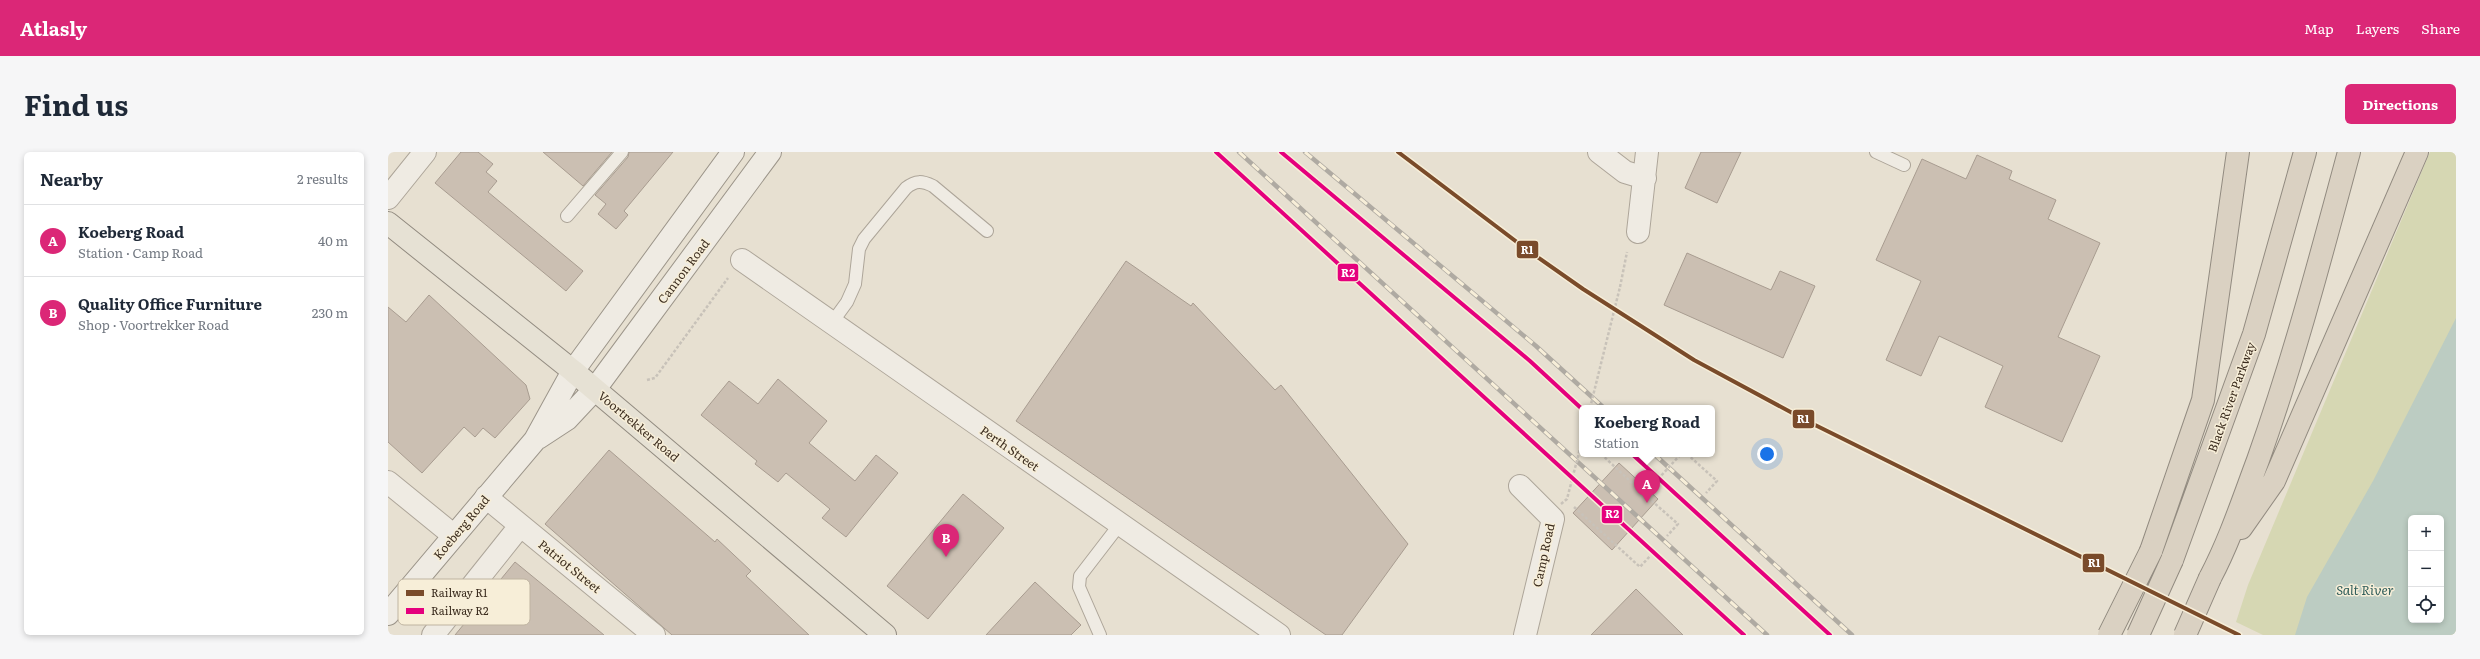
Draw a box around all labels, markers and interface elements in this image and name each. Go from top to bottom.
text: Atlasly [20,14,87,42]
text: Map [2304,18,2334,38]
text: Layers [2356,18,2399,38]
text: Share [2421,18,2460,38]
text: Find us [24,83,128,125]
button: Directions [2345,84,2456,124]
text: Nearby [40,166,103,191]
text: 2 results [297,169,348,188]
text: Koeberg Road [78,220,184,243]
text: A [48,231,58,250]
text: 40 m [318,231,348,250]
street label: Cannon Road [653,234,714,307]
line badge: R1 [1516,240,1539,259]
text: R1 [1521,241,1534,257]
text: Station · Camp Road [78,243,203,262]
line badge: R2 [1337,263,1359,282]
text: R2 [1341,264,1355,280]
text: Quality Office Furniture [78,292,262,315]
text: B [49,303,57,322]
text: 230 m [312,303,348,322]
text: Shop · Voortrekker Road [78,315,229,334]
street label: Black River Parkway [2203,339,2259,455]
street label: Voortrekker Road [594,387,684,466]
popup [1579,405,1715,457]
line badge: R1 [1792,409,1815,429]
text: Koeberg Road [1594,410,1700,433]
text: R1 [1797,410,1810,426]
street label: Perth Street [977,421,1043,475]
text: Station [1594,433,1639,452]
your location [1757,444,1777,464]
pin: A [1634,470,1660,503]
street label: Koeberg Road [429,490,494,563]
line badge: R2 [1601,505,1623,524]
text: R2 [1605,505,1619,521]
map controls [2408,515,2444,623]
button: + [2408,515,2444,551]
street label: Camp Road [1527,521,1559,589]
pin: B [933,524,959,557]
street label: Patriot Street [535,535,605,597]
button: − [2408,551,2444,587]
line badge: R1 [2082,553,2105,573]
text: R1 [2088,554,2101,570]
legend [398,579,530,625]
water label: Salt River [2336,580,2394,599]
text: Railway R1 [431,584,488,600]
button: locate [2408,587,2444,623]
text: Railway R2 [431,602,489,618]

